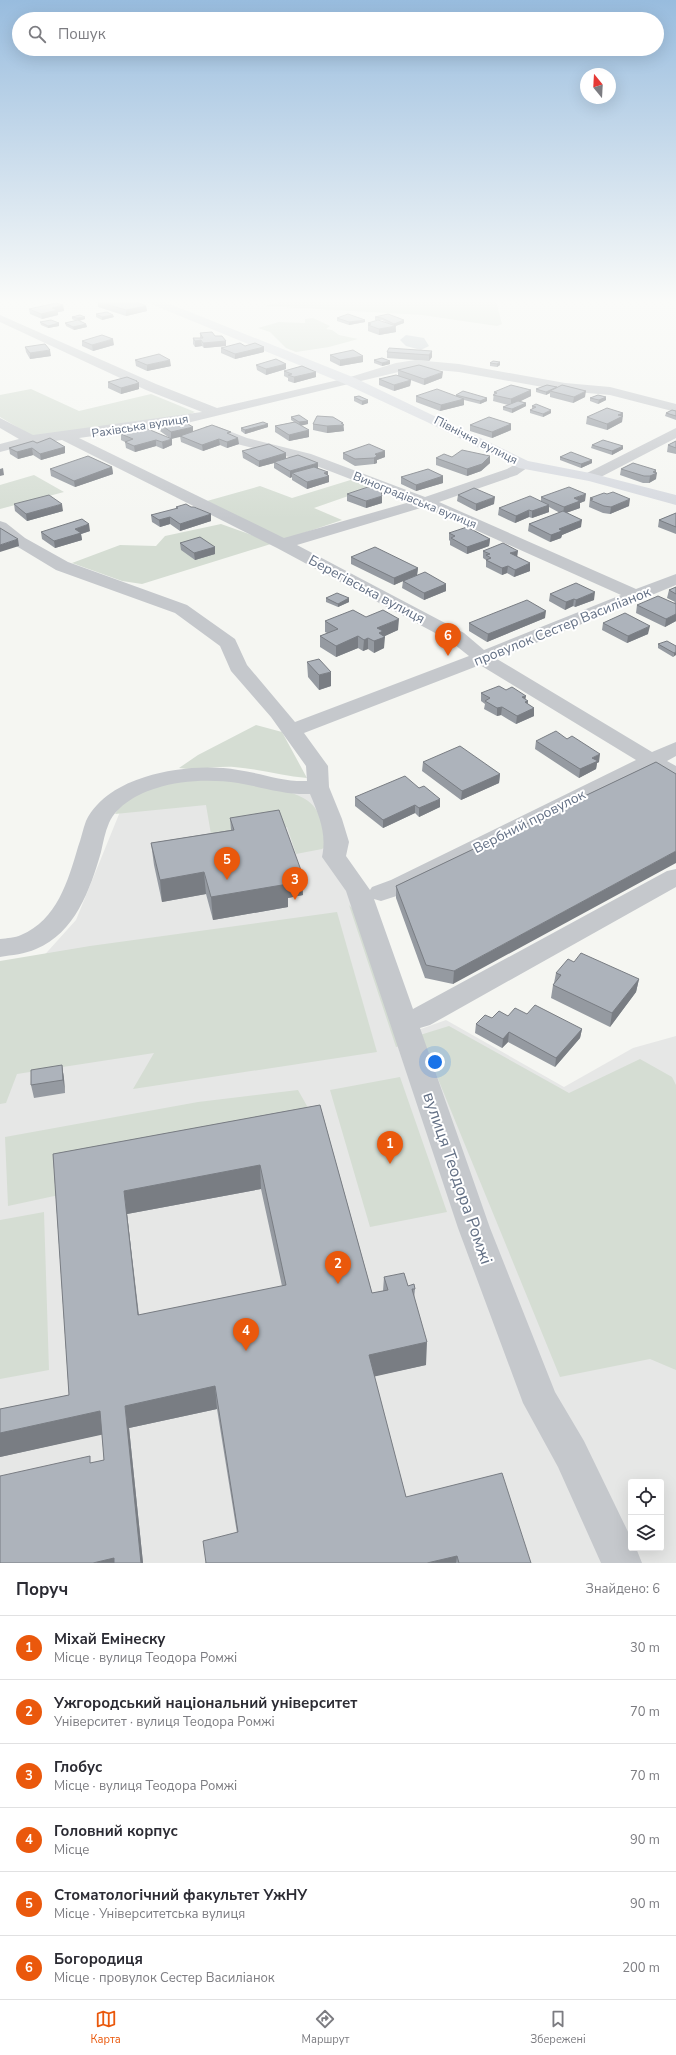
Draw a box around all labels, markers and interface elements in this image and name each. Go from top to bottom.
search box [12,12,664,56]
icon: search [26,23,48,45]
text: Пошук [58,24,106,44]
north arrow [580,68,616,104]
street label: Рахівська вулиця [90,410,190,442]
street label: Північна вулиця [431,412,521,468]
street label: Виноградівська вулиця [351,468,479,532]
street label: Берегівська вулиця [305,551,428,628]
street label: провулок Сестер Василіанок [471,582,654,671]
pin: 6 [435,623,461,656]
street label: Вербний провулок [470,785,589,858]
pin: 5 [214,847,240,880]
pin: 3 [282,867,308,900]
your location [425,1052,445,1072]
street label: вулиця Теодора Ромжі [417,1089,498,1267]
pin: 1 [377,1131,403,1164]
pin: 2 [325,1251,351,1284]
pin: 4 [233,1318,259,1351]
map controls [628,1479,664,1551]
button: locate [628,1479,664,1515]
button: layers [628,1515,664,1551]
text: Поруч [16,1578,68,1601]
text: Знайдено: 6 [586,1580,660,1598]
text: Міхай Емінеску [54,1629,165,1649]
text: 1 [25,1639,33,1657]
text: 30 m [630,1639,660,1657]
text: Місце · вулиця Теодора Ромжі [54,1649,237,1667]
text: Ужгородський національний університет [54,1693,357,1713]
text: 2 [25,1703,33,1721]
text: 70 m [630,1703,660,1721]
text: Університет · вулиця Теодора Ромжі [54,1713,275,1731]
text: Глобус [54,1757,102,1777]
text: 3 [25,1767,33,1785]
text: 70 m [630,1767,660,1785]
text: Місце · вулиця Теодора Ромжі [54,1777,237,1795]
text: Головний корпус [54,1821,178,1841]
text: 4 [25,1831,33,1849]
text: 90 m [630,1831,660,1849]
text: Місце [54,1841,89,1859]
text: Стоматологічний факультет УжНУ [54,1885,307,1905]
text: 5 [25,1895,33,1913]
text: 90 m [630,1895,660,1913]
text: Місце · Університетська вулиця [54,1905,245,1923]
text: Богородиця [54,1949,143,1969]
text: 6 [25,1959,33,1977]
text: 200 m [622,1959,660,1977]
text: Місце · провулок Сестер Василіанок [54,1969,275,1987]
tab: Карта [90,2008,121,2047]
tab: Маршрут [302,2008,349,2047]
tab: Збережені [530,2008,586,2047]

